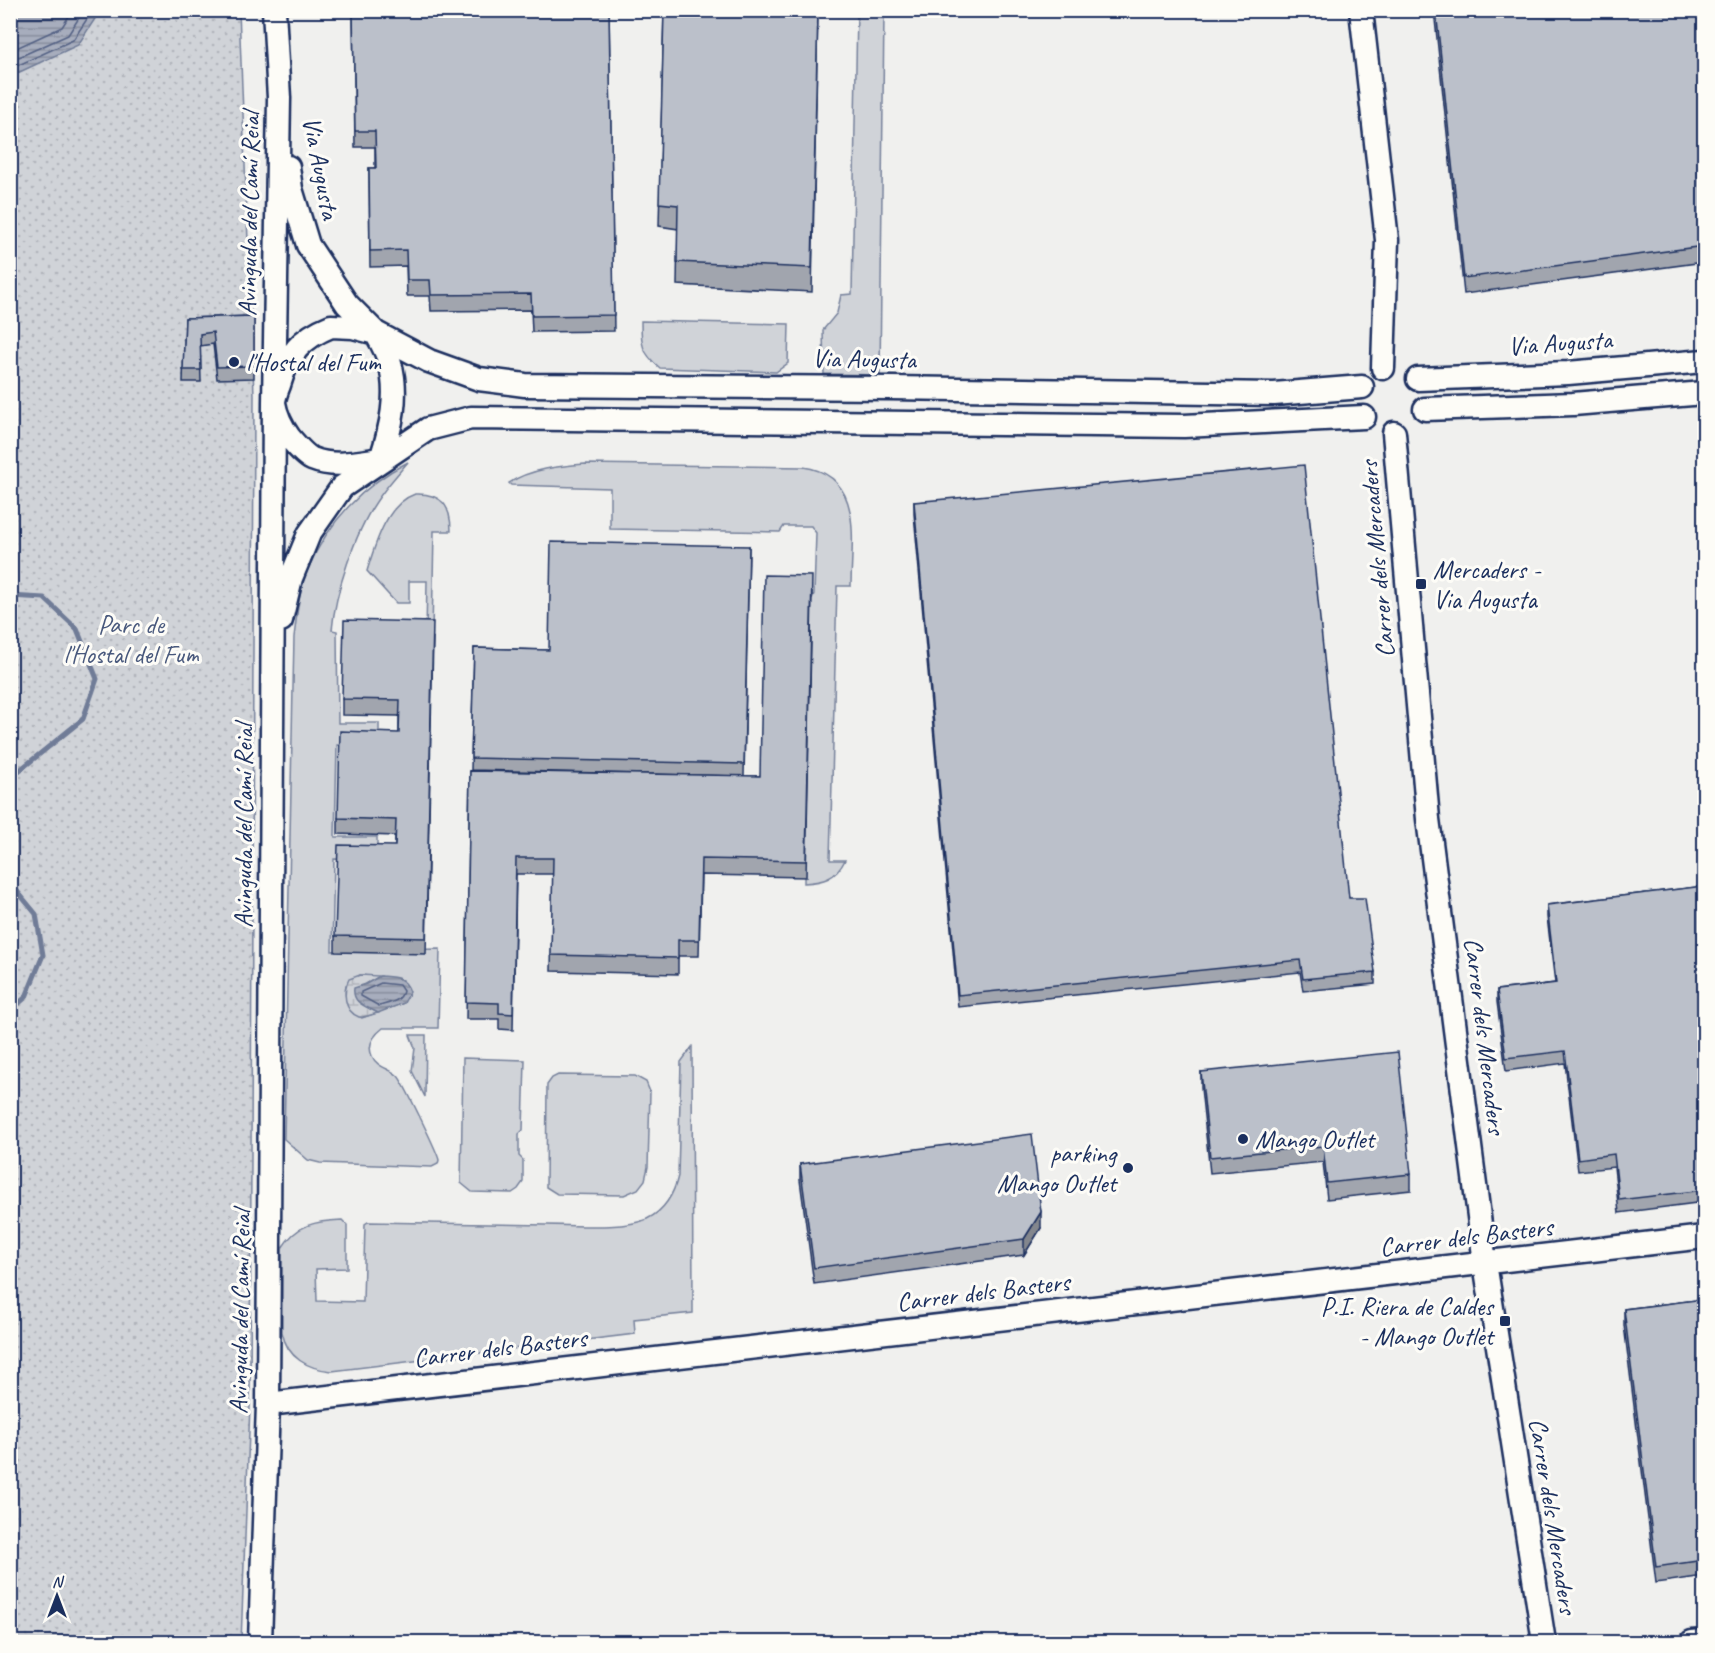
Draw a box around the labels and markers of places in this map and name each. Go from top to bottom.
place label: l'Hostal del Fum [246,346,382,379]
marker: l'Hostal del Fum [227,355,241,369]
place label: Mercaders - Via Augusta [1433,553,1542,616]
marker: Mercaders - Via Augusta [1414,577,1428,591]
place label: Mango Outlet [1255,1123,1376,1156]
marker: Mango Outlet [1236,1132,1250,1146]
place label: parking Mango Outlet [997,1137,1118,1200]
marker: parking Mango Outlet [1121,1161,1135,1175]
place label: P.I. Riera de Caldes - Mango Outlet [1321,1290,1495,1353]
marker: P.I. Riera de Caldes - Mango Outlet [1498,1314,1512,1328]

